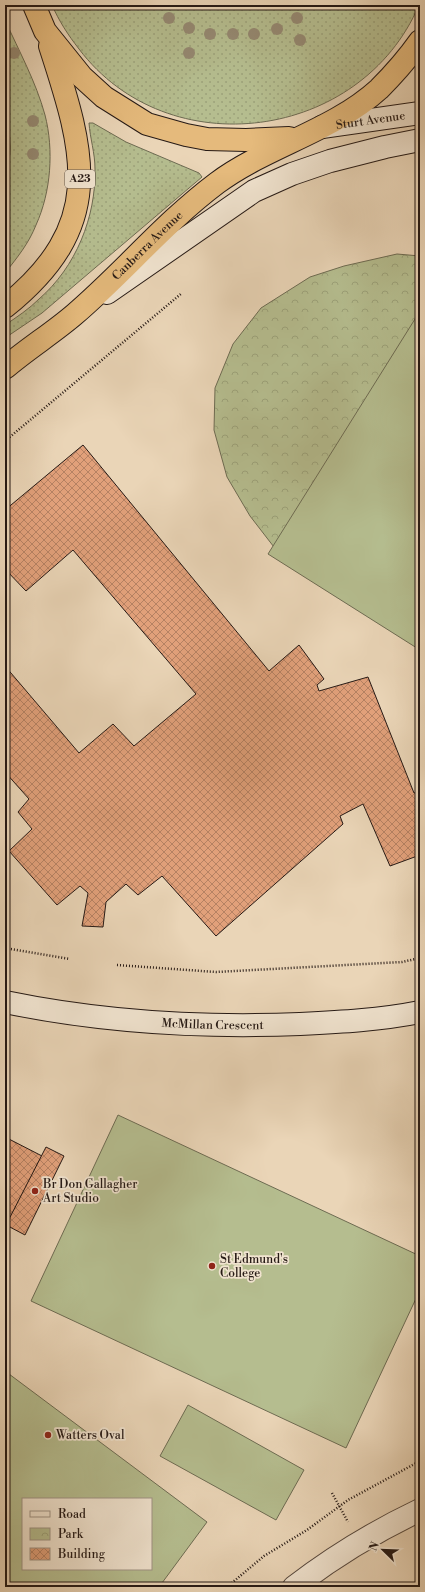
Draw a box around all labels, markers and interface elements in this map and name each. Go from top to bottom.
street label: Sturt Avenue [335,108,406,132]
road number: A23 [65,170,95,188]
street label: Canberra Avenue [109,208,186,283]
street label: McMillan Crescent [161,1015,264,1033]
place label: Br Don Gallagher Art Studio [42,1177,138,1206]
marker: Br Don Gallagher Art Studio [30,1186,40,1196]
place label: St Edmund's College [220,1252,288,1281]
marker: St Edmund's College [207,1261,217,1271]
place label: Watters Oval [55,1428,125,1443]
marker: Watters Oval [43,1430,53,1440]
legend [22,1498,152,1570]
text: Road [58,1507,86,1522]
text: Park [58,1527,84,1542]
north arrow [363,1530,403,1570]
text: N [367,1539,383,1553]
text: Building [57,1547,106,1562]

